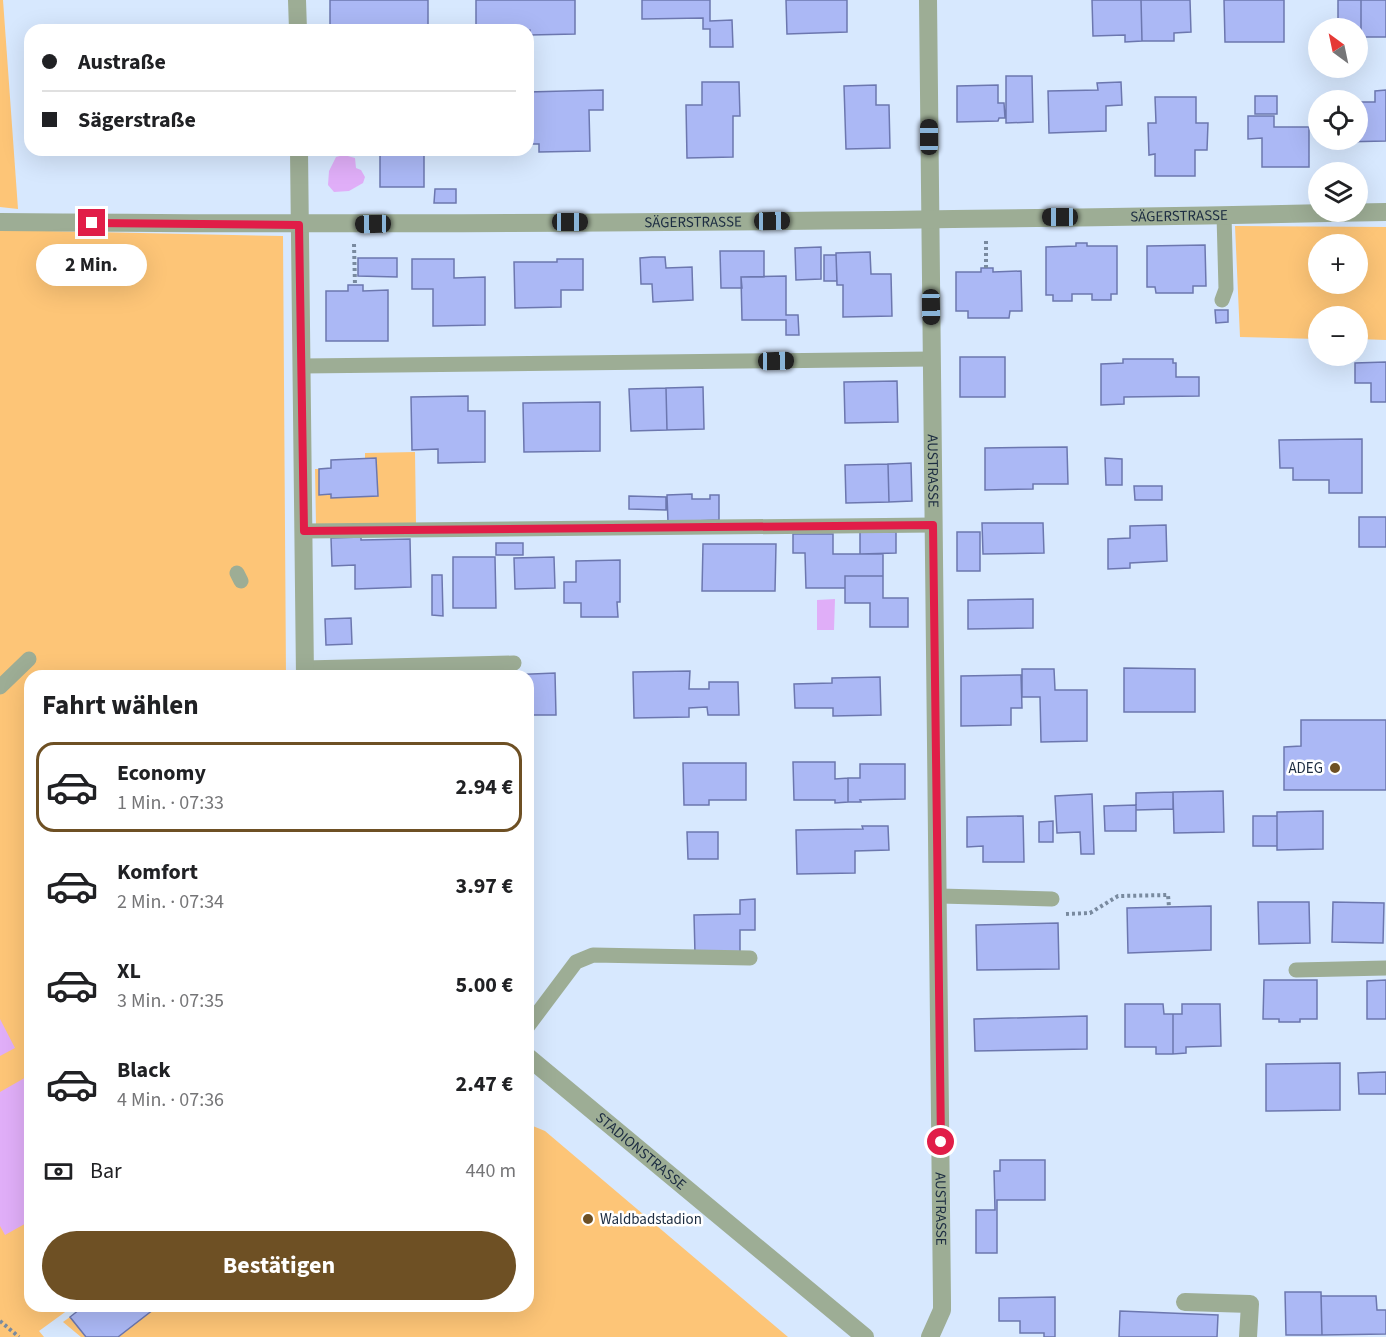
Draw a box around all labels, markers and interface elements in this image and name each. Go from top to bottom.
north arrow [1308,18,1368,78]
map controls [1308,18,1368,366]
text: Austraße [78,46,166,78]
button: locate [1308,90,1368,150]
text: Sägerstraße [78,104,196,136]
car [920,119,938,155]
button: layers [1308,162,1368,222]
street label: SÄGERSTRASSE [1130,204,1228,227]
car [1042,208,1078,226]
route end [78,209,105,236]
street label: SÄGERSTRASSE [644,211,742,233]
car [754,212,790,230]
car [552,213,588,231]
car [355,215,391,233]
button: + [1308,234,1368,294]
callout: 2 Min. [36,244,148,286]
text: 2 Min. [65,251,118,279]
car [922,289,940,325]
button: − [1308,306,1368,366]
car [758,352,794,370]
street label: AUSTRASSE [922,434,944,508]
text: Fahrt wählen [42,686,199,725]
text: Economy [117,757,206,789]
place label: ADEG [1288,758,1323,779]
icon: car [45,760,99,814]
marker: ADEG [1328,761,1342,775]
text: 2.94 € [456,771,513,803]
text: 1 Min. · 07:33 [117,789,224,817]
text: Komfort [117,856,198,888]
icon: car [45,859,99,913]
text: 3.97 € [456,870,513,902]
text: 2 Min. · 07:34 [117,888,224,916]
text: XL [117,955,141,987]
icon: car [45,958,99,1012]
text: 5.00 € [456,969,513,1001]
text: 3 Min. · 07:35 [117,987,224,1015]
text: Black [117,1054,171,1086]
icon: car [45,1057,99,1111]
text: 2.47 € [456,1068,513,1100]
text: 4 Min. · 07:36 [117,1086,224,1114]
street label: STADIONSTRASSE [591,1107,691,1195]
route start [927,1128,954,1155]
icon: cash [42,1155,75,1188]
text: Bar [90,1155,122,1187]
text: 440 m [466,1157,516,1185]
street label: AUSTRASSE [930,1172,952,1246]
place label: Waldbadstadion [600,1209,702,1230]
marker: Waldbadstadion [581,1212,595,1226]
button: Bestätigen [42,1231,516,1300]

